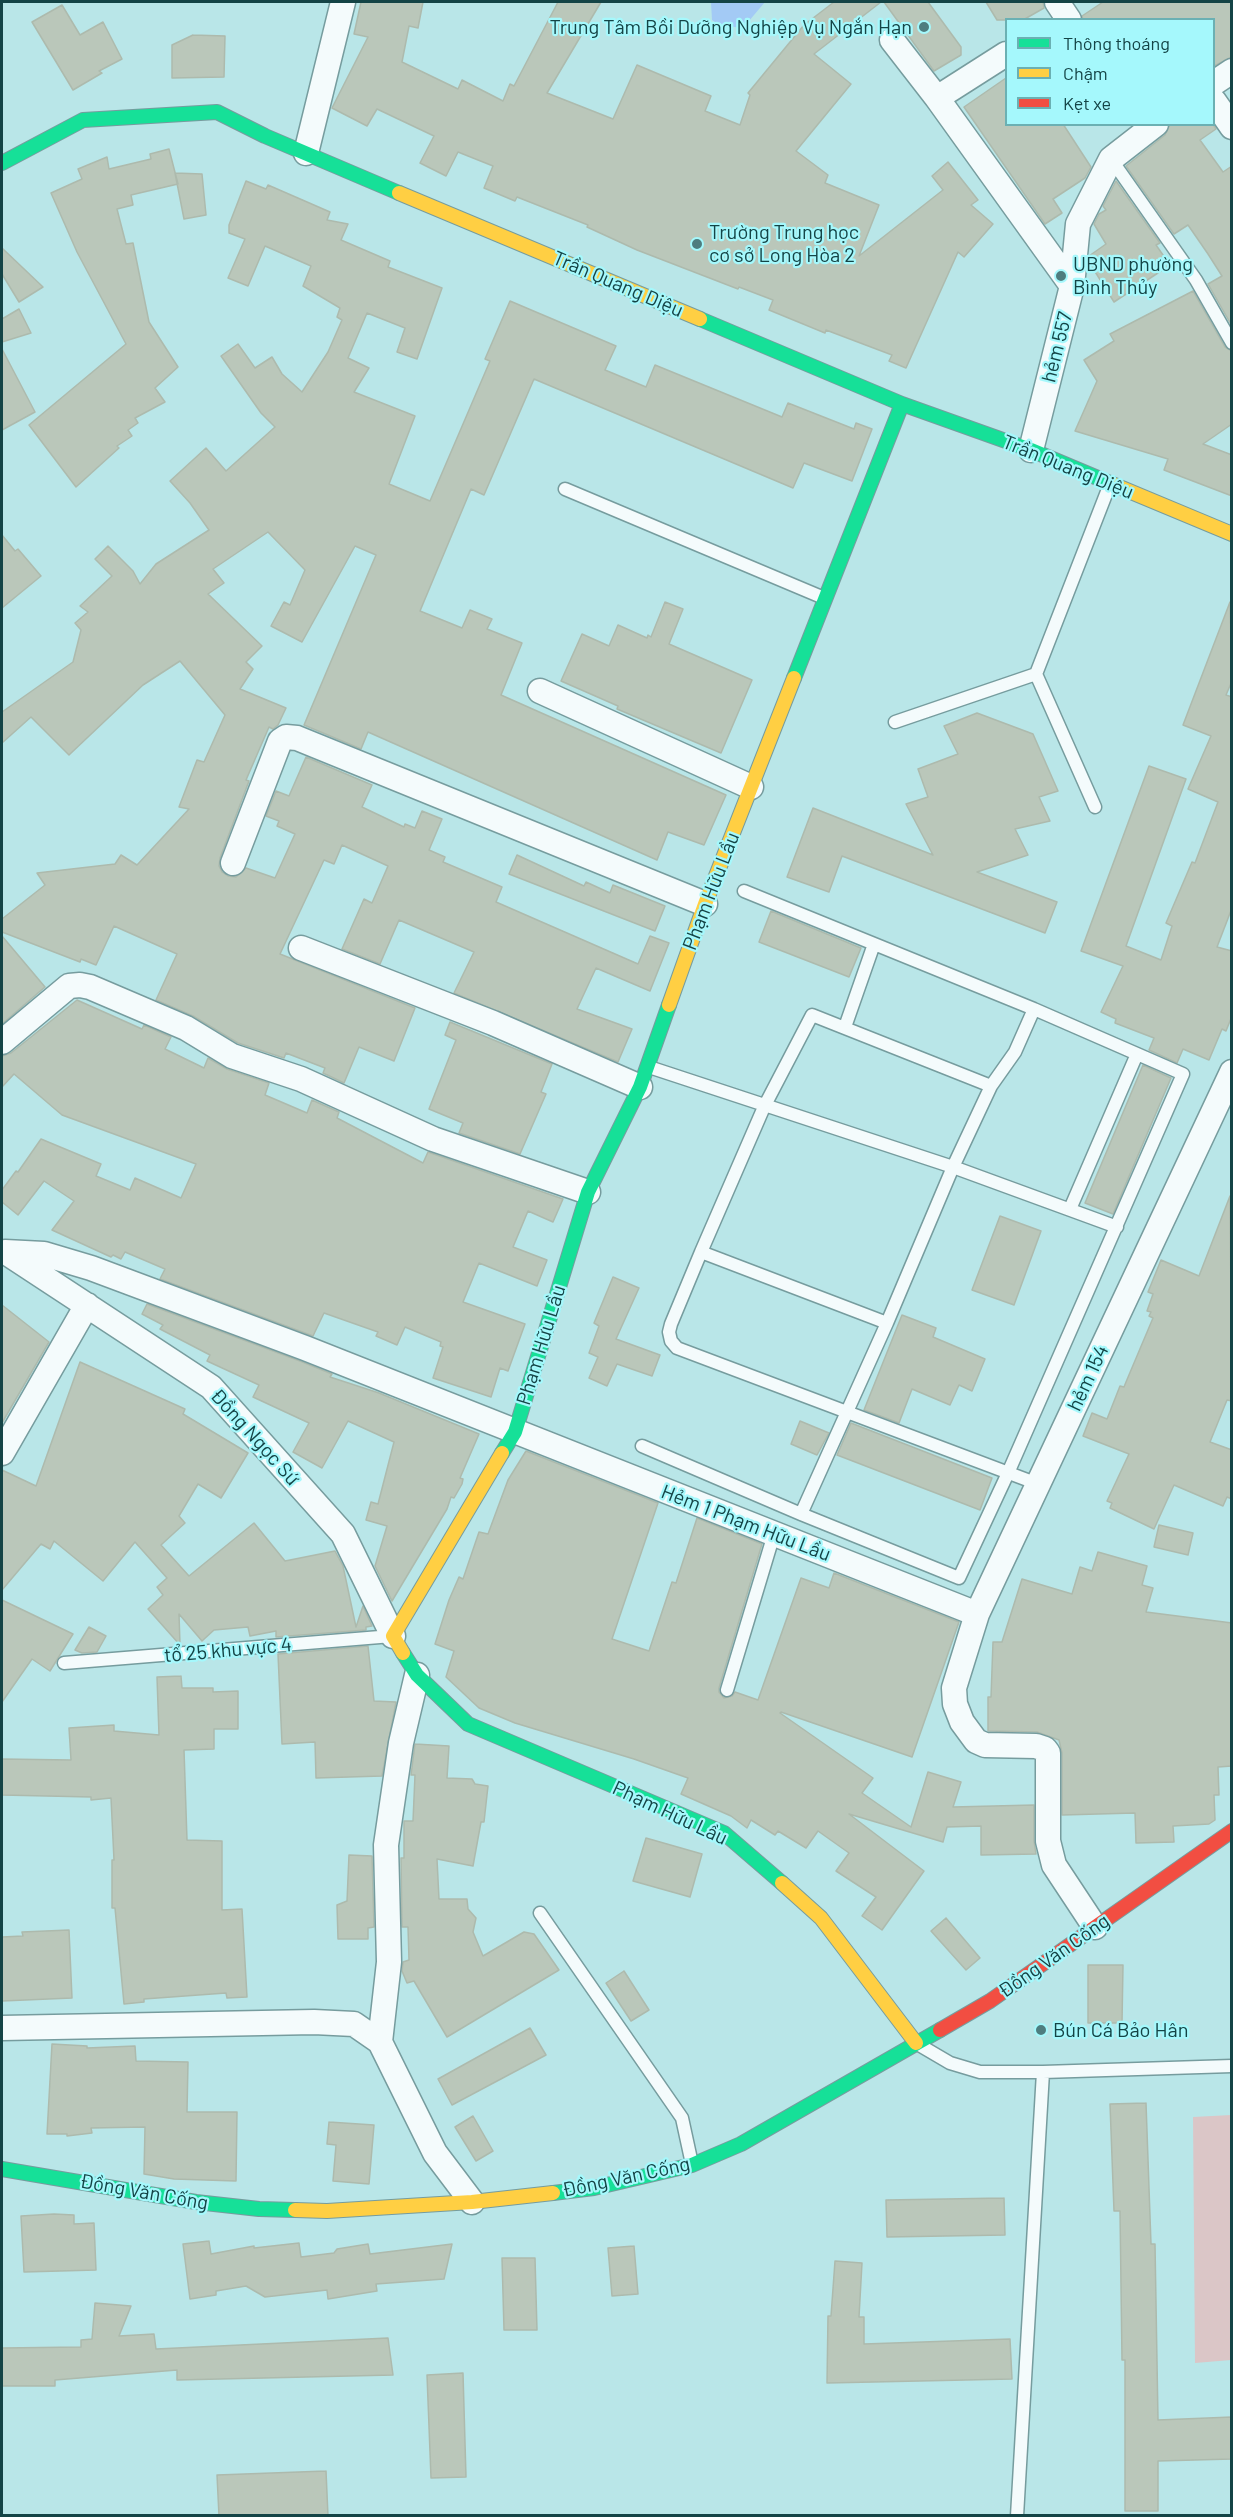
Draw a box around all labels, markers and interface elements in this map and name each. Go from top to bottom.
place label: Trung Tâm Bồi Dưỡng Nghiệp Vụ Ngắn Hạn [550,15,912,39]
legend [1005,18,1215,126]
marker: Trung Tâm Bồi Dưỡng Nghiệp Vụ Ngắn Hạn [917,20,931,34]
text: Thông thoáng [1063,32,1170,54]
text: Chậm [1063,62,1108,84]
text: Kẹt xe [1063,92,1111,114]
place label: Trường Trung học cơ sở Long Hòa 2 [709,220,859,267]
marker: Trường Trung học cơ sở Long Hòa 2 [690,237,704,251]
street label: Trần Quang Diệu [549,246,687,322]
place label: UBND phường Bình Thủy [1073,252,1193,299]
marker: UBND phường Bình Thủy [1054,269,1068,283]
street label: hẻm 557 [1037,309,1077,385]
street label: Trần Quang Diệu [999,430,1137,504]
street label: Phạm Hữu Lầu [678,829,744,953]
street label: Phạm Hữu Lầu [511,1282,571,1408]
street label: hẻm 154 [1062,1341,1114,1415]
street label: Đồng Ngọc Sứ [205,1384,305,1490]
street label: Hẻm 1 Phạm Hữu Lầu [658,1480,834,1566]
street label: tổ 25 khu vực 4 [163,1632,293,1668]
street label: Phạm Hữu Lầu [609,1776,731,1850]
street label: Đồng Văn Cống [994,1909,1114,2003]
place label: Bún Cá Bảo Hân [1053,2018,1188,2042]
marker: Bún Cá Bảo Hân [1034,2023,1048,2037]
street label: Đồng Văn Cống [560,2152,692,2202]
street label: Đồng Văn Cống [78,2169,210,2215]

